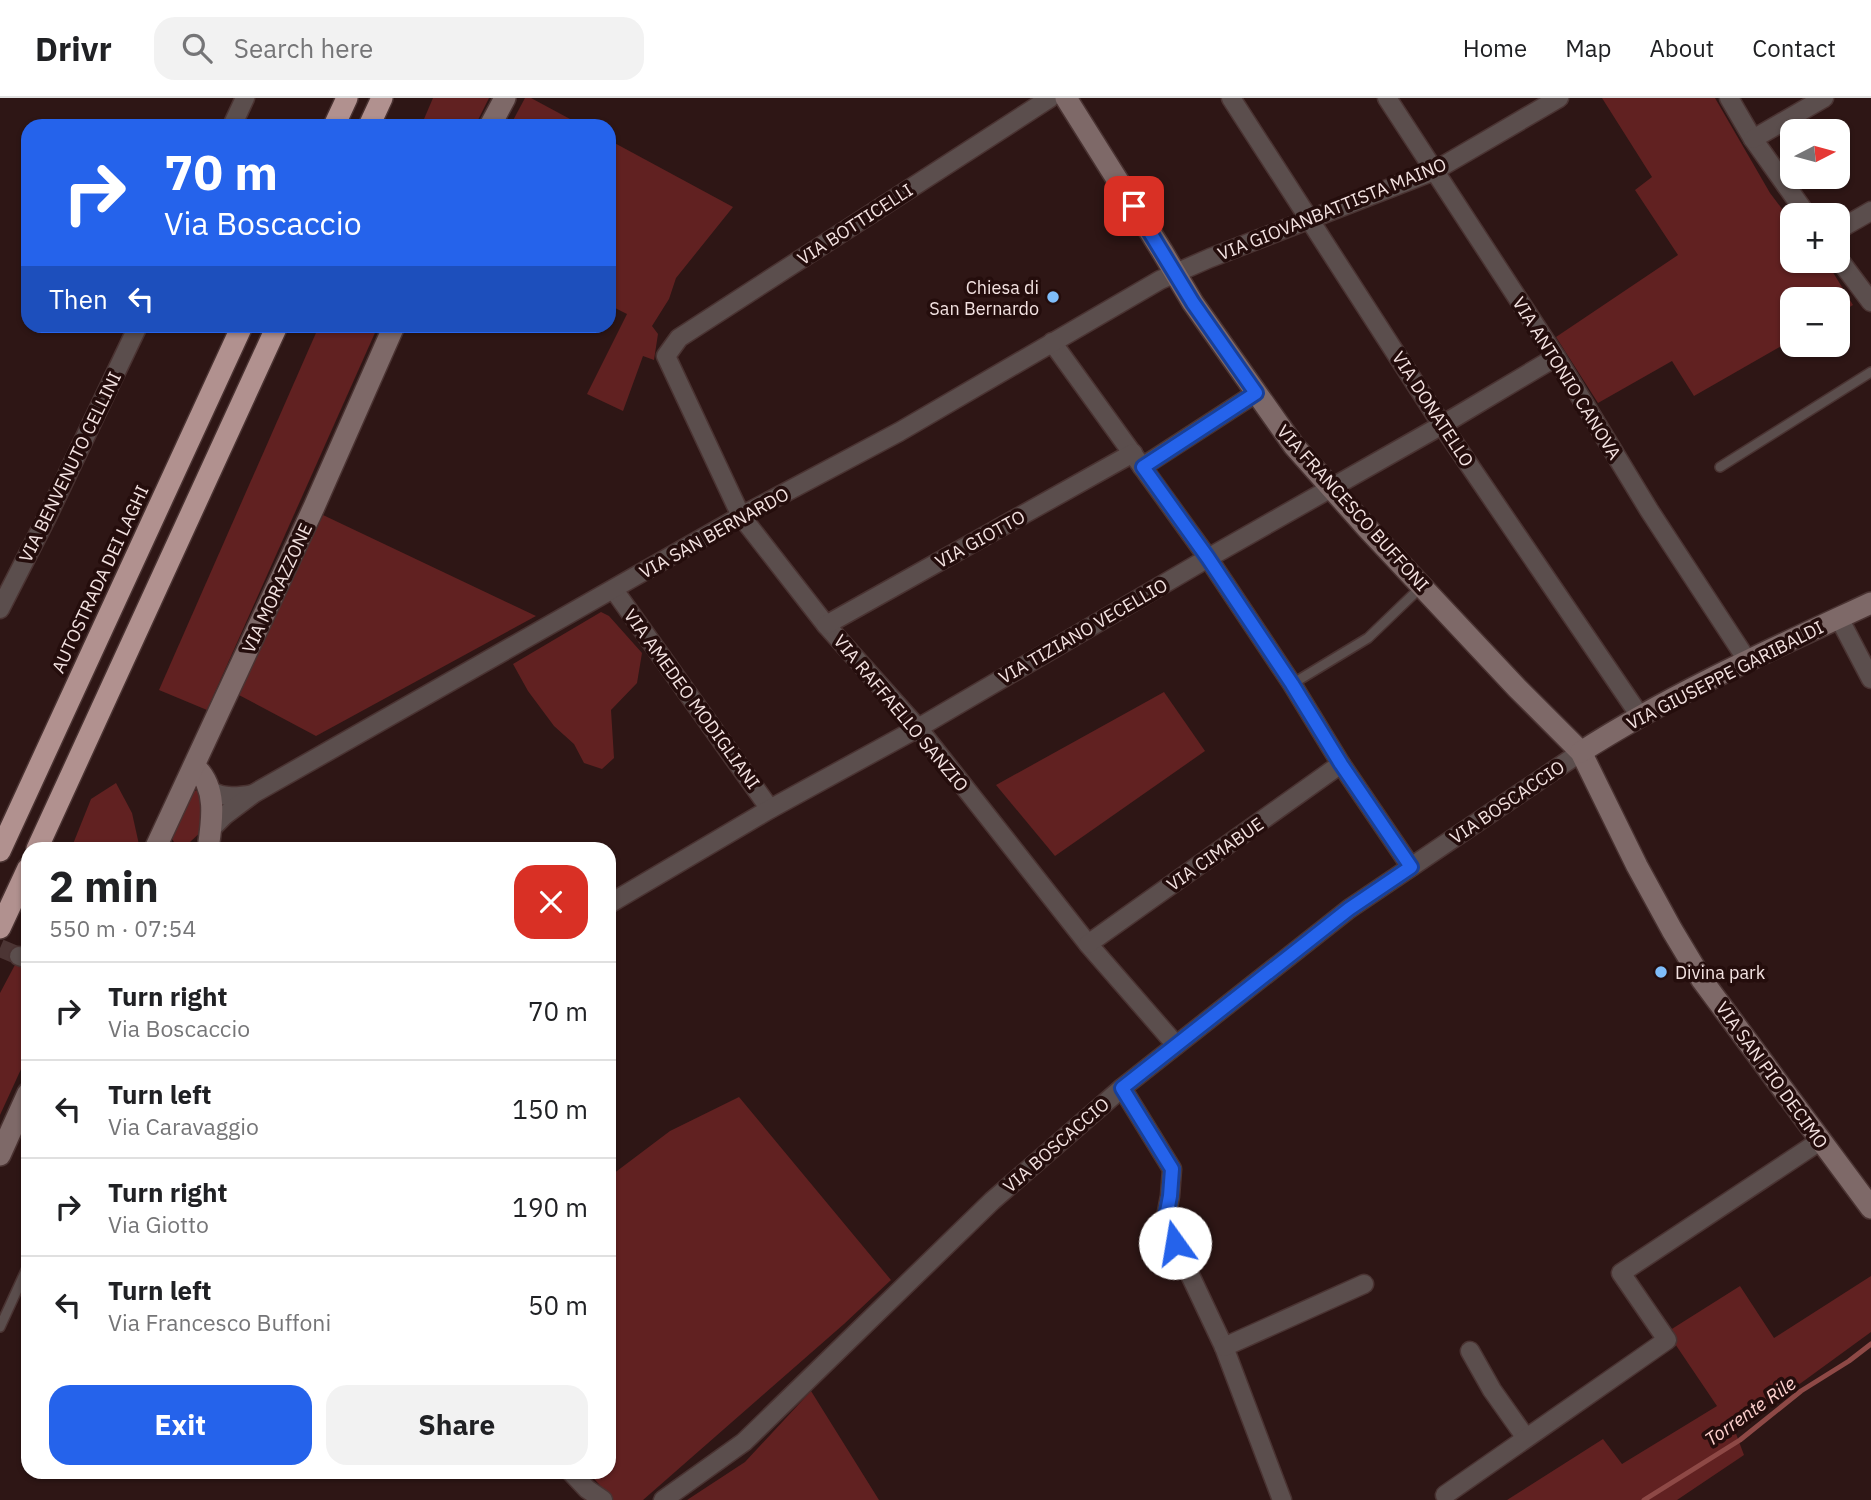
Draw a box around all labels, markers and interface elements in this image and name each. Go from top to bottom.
search box [154,17,644,80]
text: Drivr [35,27,112,70]
icon: search [178,29,216,67]
text: Search here [234,31,373,65]
text: Home [1463,32,1527,64]
text: Map [1565,32,1611,64]
text: About [1649,32,1714,64]
text: Contact [1752,32,1836,64]
north arrow [1780,119,1850,189]
map controls [1780,119,1850,357]
text: 70 m [164,140,278,203]
icon: right [49,147,140,238]
street label: VIA GIOVANBATTISTA MAINO [1214,153,1450,265]
pin [1104,176,1164,236]
street label: VIA BOTTICELLI [793,178,917,270]
icon: arrive [1115,187,1153,225]
text: Via Boscaccio [164,202,362,244]
button: + [1780,203,1850,273]
place label: Chiesa di San Bernardo [929,276,1039,320]
icon: left [122,280,160,318]
text: Then [49,282,108,316]
button: − [1780,287,1850,357]
marker: Chiesa di San Bernardo [1045,289,1061,305]
street label: VIA ANTONIO CANOVA [1508,292,1627,464]
street label: VIA DONATELLO [1387,347,1479,471]
street label: VIA BENVENUTO CELLINI [14,368,126,566]
street label: VIA FRANCESCO BUFFONI [1272,420,1434,596]
street label: AUTOSTRADA DEI LAGHI [46,481,154,677]
street label: VIA SAN BERNARDO [635,482,793,584]
street label: VIA GIOTTO [931,505,1029,573]
street label: VIA MORAZZONE [237,519,317,657]
street label: VIA TIZIANO VECELLIO [994,573,1172,689]
street label: VIA AMEDEO MODIGLIANI [619,604,765,794]
street label: VIA GIUSEPPE GARIBALDI [1623,615,1827,735]
street label: VIA RAFFAELLO SANZIO [829,630,973,796]
street label: VIA BOSCACCIO [1445,755,1569,849]
street label: VIA CIMABUE [1162,812,1268,896]
text: 2 min [49,859,159,914]
button: close [514,865,588,939]
text: 550 m · 07:54 [49,913,196,943]
place label: Divina park [1675,961,1766,984]
marker: Divina park [1653,964,1669,980]
text: Turn right [108,979,227,1013]
icon: right [49,992,87,1030]
text: 70 m [528,994,588,1028]
street label: VIA SAN PIO DECIMO [1711,997,1833,1153]
text: Via Boscaccio [108,1013,250,1043]
text: Turn left [108,1077,211,1111]
icon: left [49,1090,87,1128]
text: 150 m [512,1092,588,1126]
street label: VIA BOSCACCIO [998,1093,1114,1197]
text: Via Caravaggio [108,1111,259,1141]
text: Turn right [108,1175,227,1209]
icon: right [49,1188,87,1226]
text: 190 m [512,1190,588,1224]
position arrow [1138,1206,1212,1280]
text: Via Giotto [108,1209,209,1239]
text: Turn left [108,1273,211,1307]
icon: left [49,1286,87,1324]
text: 50 m [528,1288,588,1322]
text: Via Francesco Buffoni [108,1307,331,1337]
water label: Torrente Rile [1700,1371,1800,1451]
button: Exit [49,1385,312,1465]
button: Share [326,1385,588,1465]

